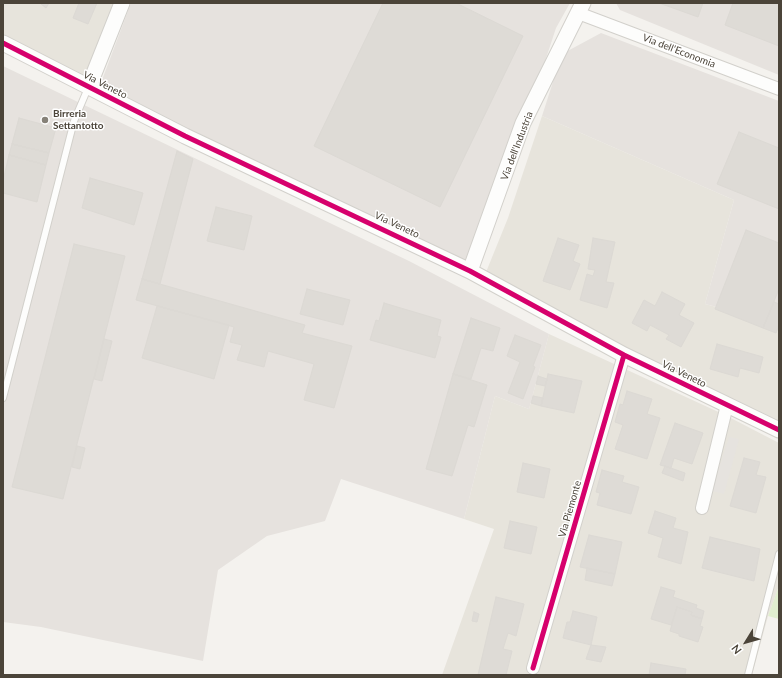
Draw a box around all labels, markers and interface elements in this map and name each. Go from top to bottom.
street label: Via dell'Economia [641,32,717,70]
street label: Via Veneto [81,69,129,101]
place label: Birreria Settantotto [53,108,103,132]
street label: Via dell'Industria [498,110,536,182]
marker: Birreria Settantotto [40,115,50,125]
street label: Via Veneto [373,209,421,241]
street label: Via Veneto [660,358,708,390]
street label: Via Piemonte [556,479,584,539]
north arrow [726,622,766,662]
text: N [728,642,744,657]

